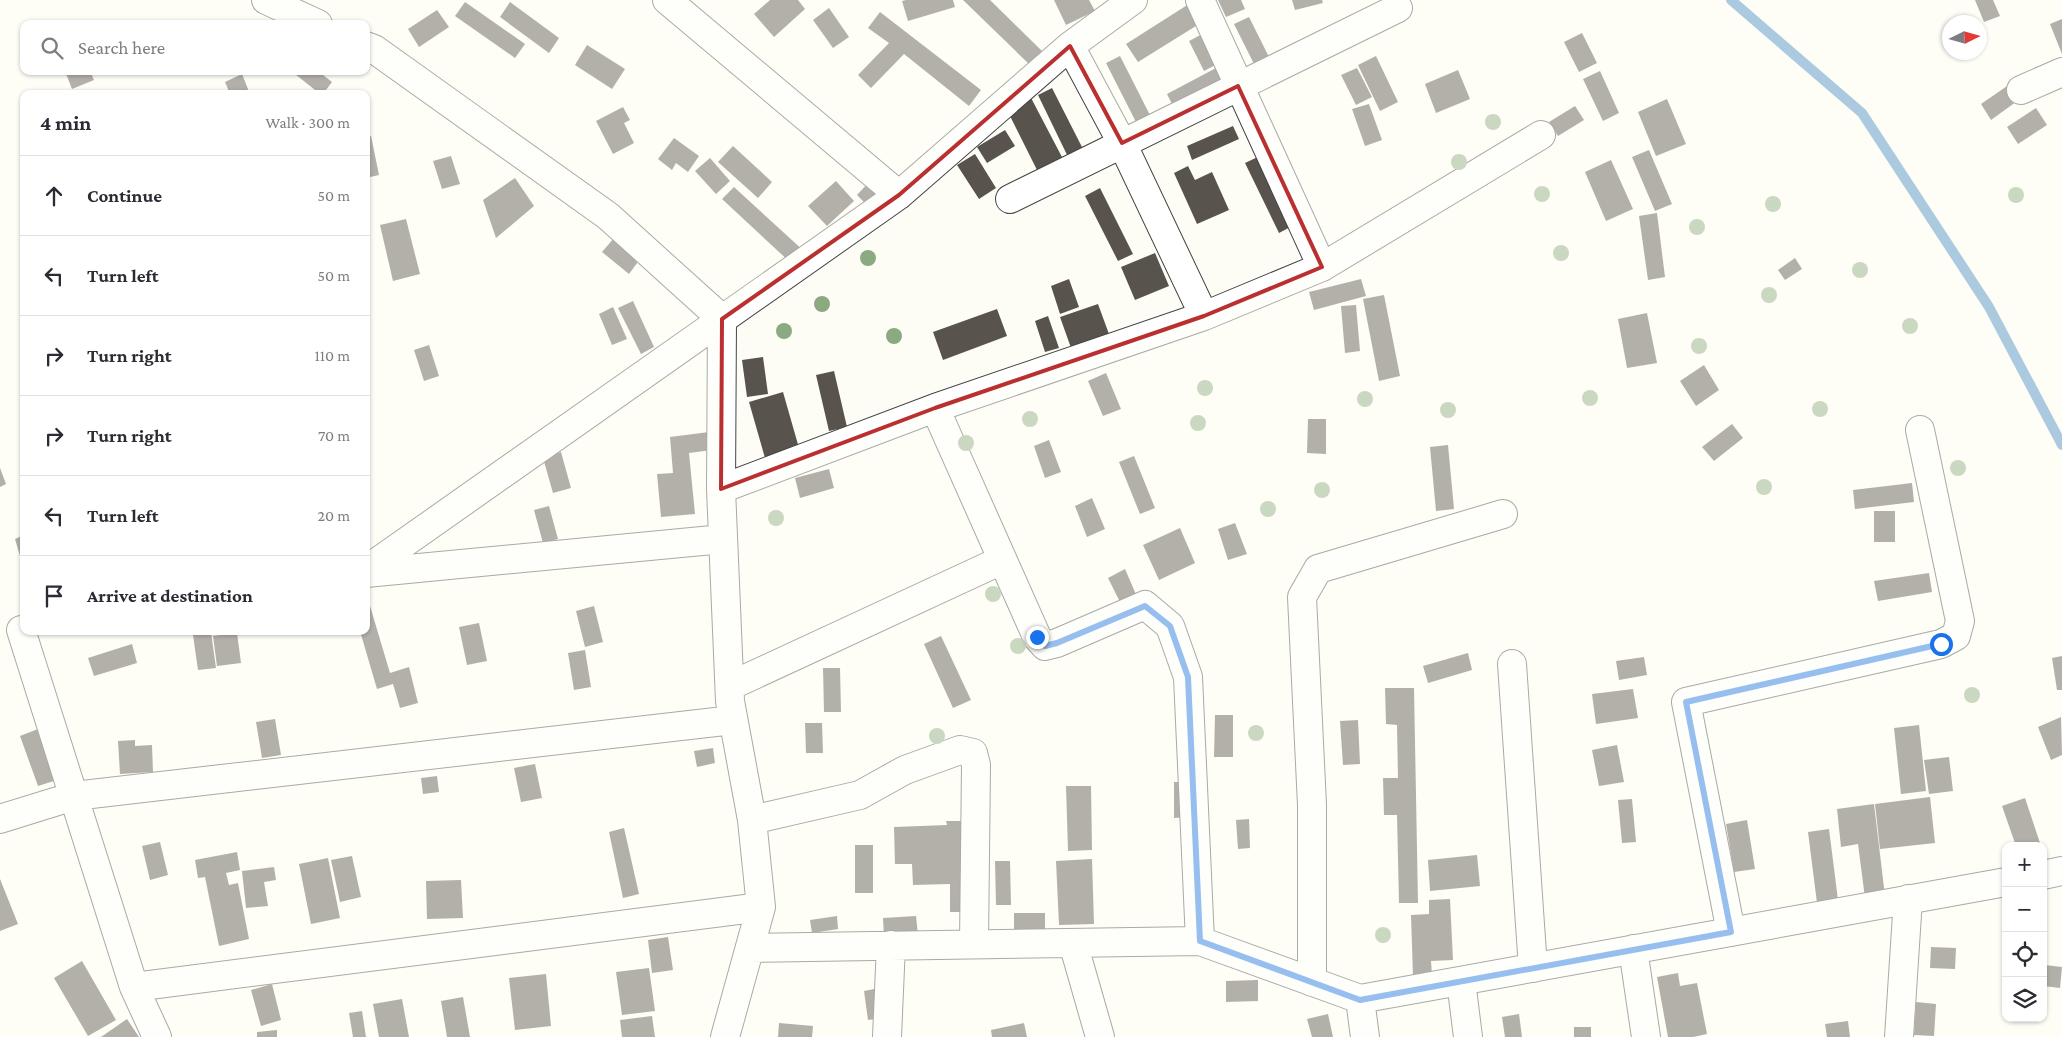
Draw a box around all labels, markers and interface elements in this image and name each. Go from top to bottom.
north arrow [1942,15,1987,60]
search box [20,20,370,75]
icon: search [38,34,66,62]
text: Search here [78,37,165,58]
text: 4 min [40,111,91,135]
text: Walk · 300 m [265,114,350,131]
icon: ahead [40,182,68,210]
text: Continue [87,185,162,206]
text: 50 m [318,187,350,204]
icon: left [40,262,68,290]
text: Turn left [87,265,159,286]
text: 50 m [318,267,350,284]
icon: right [40,342,68,370]
text: Turn right [87,345,172,366]
text: 110 m [314,347,350,364]
icon: right [40,422,68,450]
text: Turn right [87,425,172,446]
text: 70 m [318,427,350,444]
icon: left [40,502,68,530]
text: Turn left [87,505,159,526]
text: 20 m [317,507,350,524]
icon: arrive [40,582,68,610]
text: Arrive at destination [87,585,253,606]
route end [1026,626,1049,649]
route start [1930,633,1953,656]
map controls [2002,842,2047,1022]
button: + [2002,842,2047,887]
button: − [2002,887,2047,932]
button: locate [2002,932,2047,977]
button: layers [2002,977,2047,1022]

